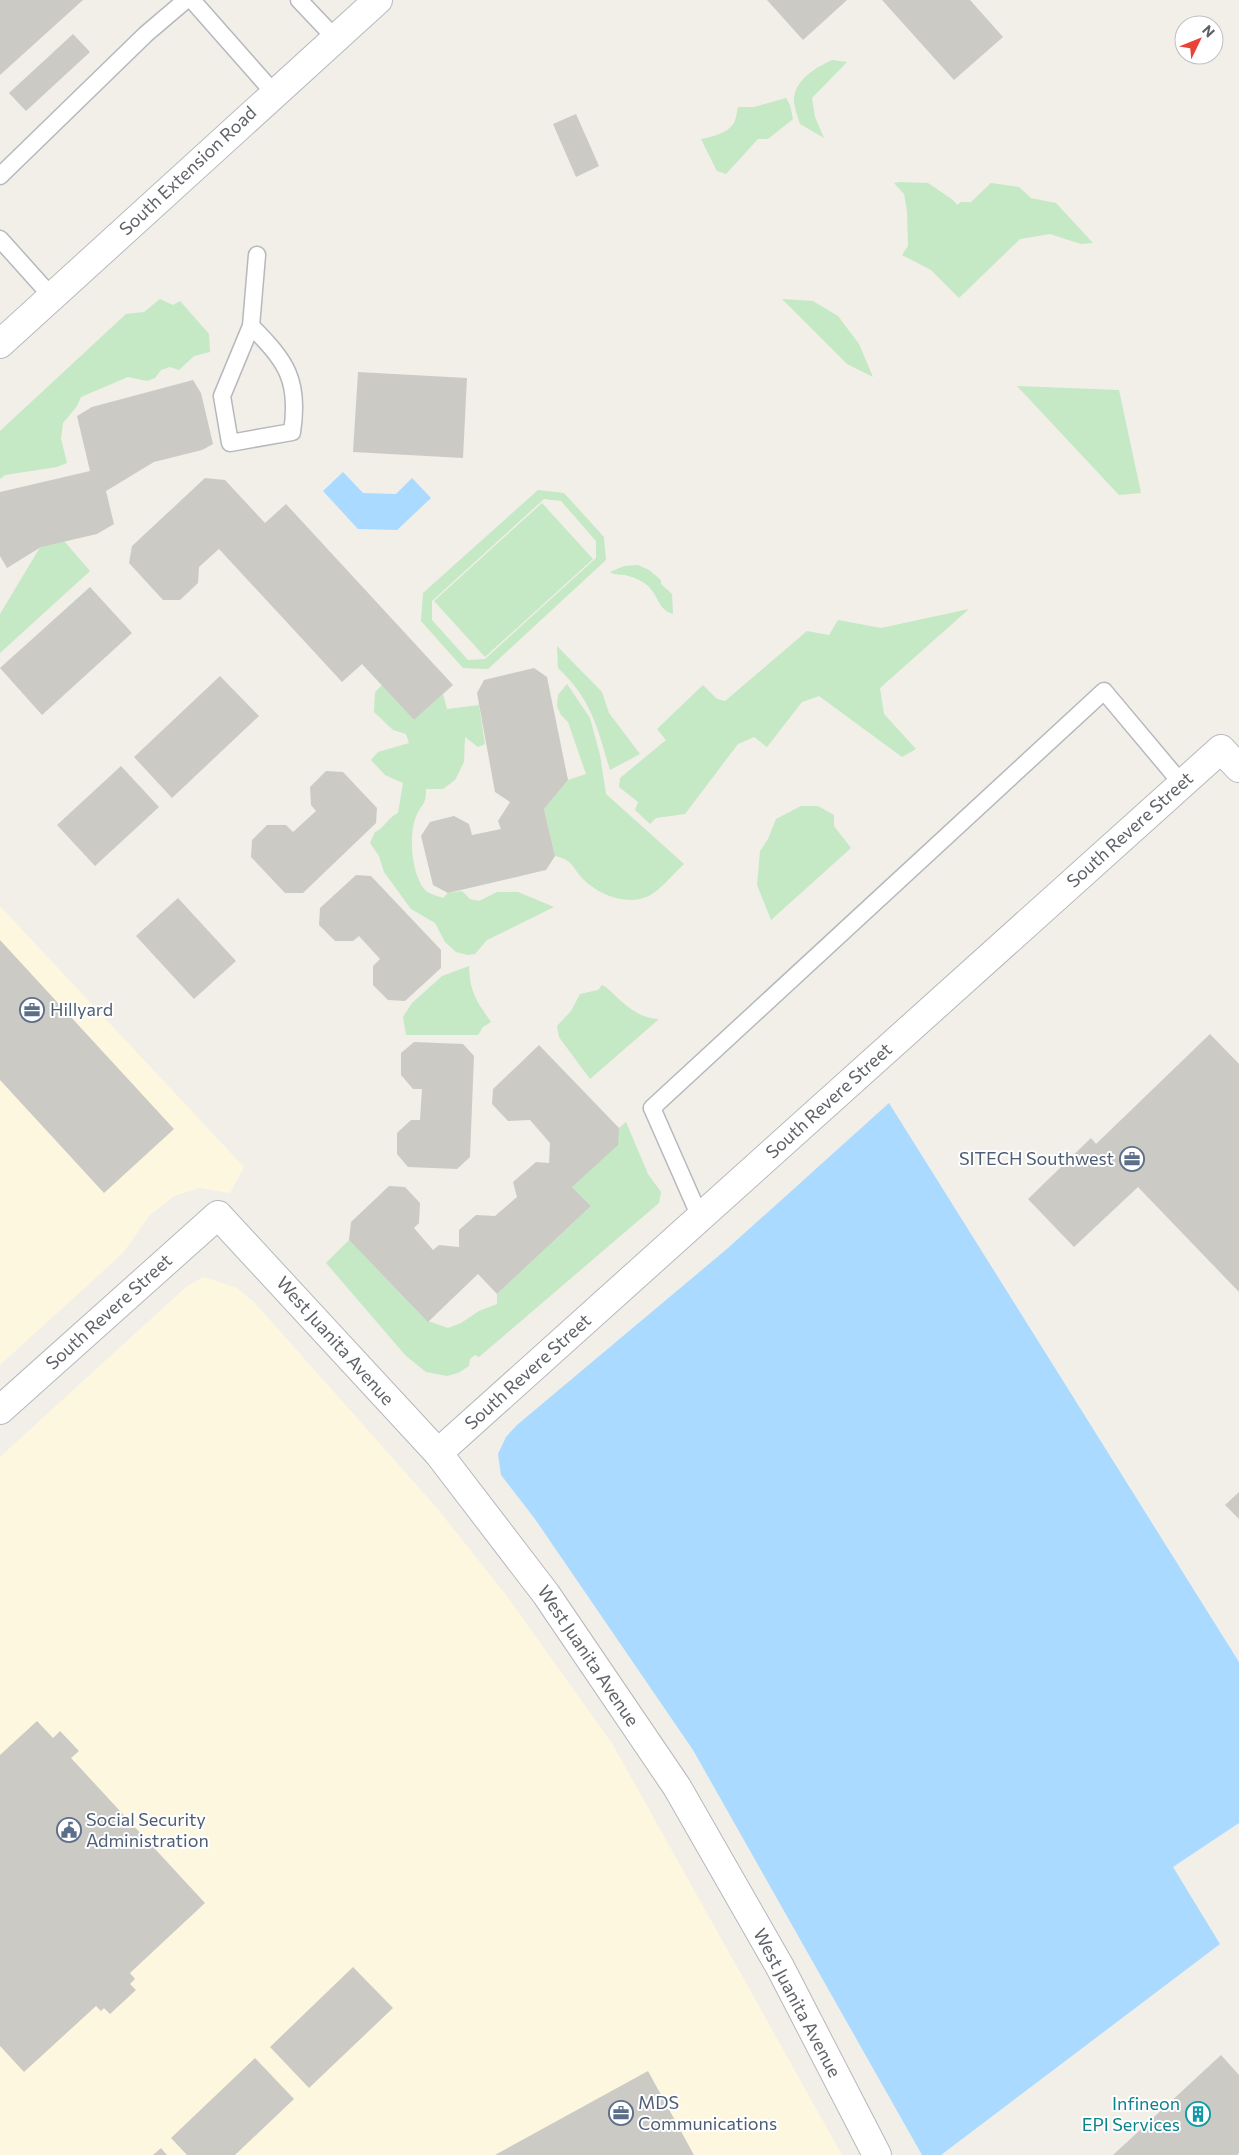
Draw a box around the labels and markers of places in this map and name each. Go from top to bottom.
office icon: Hillyard [19,997,45,1023]
place label: Hillyard [50,998,113,1020]
office icon: SITECH Southwest [1119,1146,1145,1172]
place label: SITECH Southwest [959,1147,1114,1169]
place label: Social Security Administration [86,1808,209,1851]
public building icon: Social Security Administration [56,1817,82,1843]
place label: MDS Communications [638,2091,777,2134]
place label: Infineon EPI Services [1082,2092,1180,2135]
office icon: MDS Communications [608,2100,634,2126]
building icon: Infineon EPI Services [1185,2101,1211,2127]

